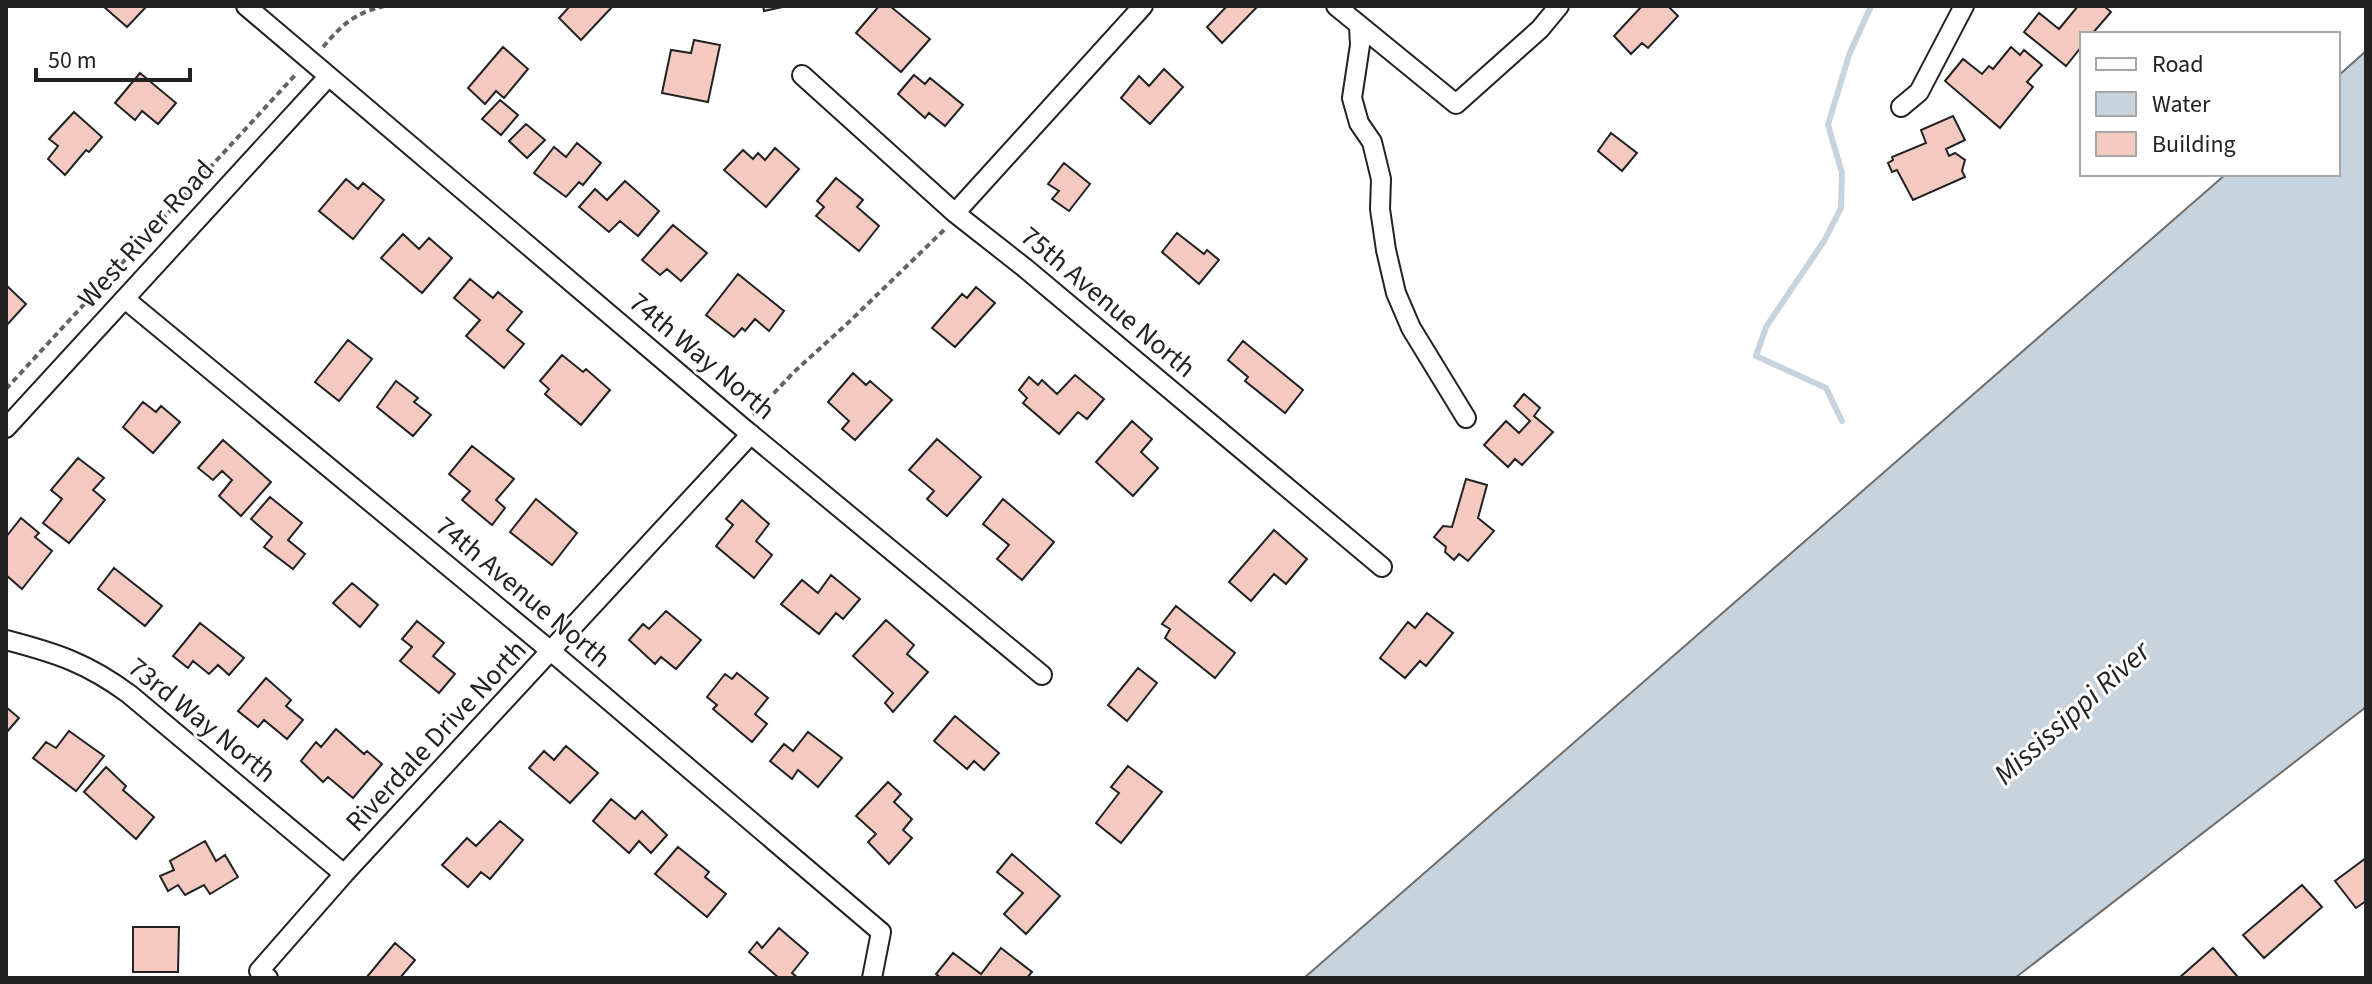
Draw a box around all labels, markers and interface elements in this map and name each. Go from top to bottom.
scale bar [36,32,190,82]
legend [2080,32,2340,176]
text: 50 m [48,43,97,78]
text: Road [2152,47,2204,82]
text: Water [2152,87,2211,122]
text: Building [2152,127,2236,162]
street label: West River Road [68,151,224,317]
street label: 75th Avenue North [1012,217,1204,387]
street label: 74th Way North [620,283,784,429]
street label: 74th Avenue North [427,507,619,677]
water label: Mississippi River [1984,630,2161,795]
street label: Riverdale Drive North [336,631,536,841]
street label: 73rd Way North [119,648,285,792]

